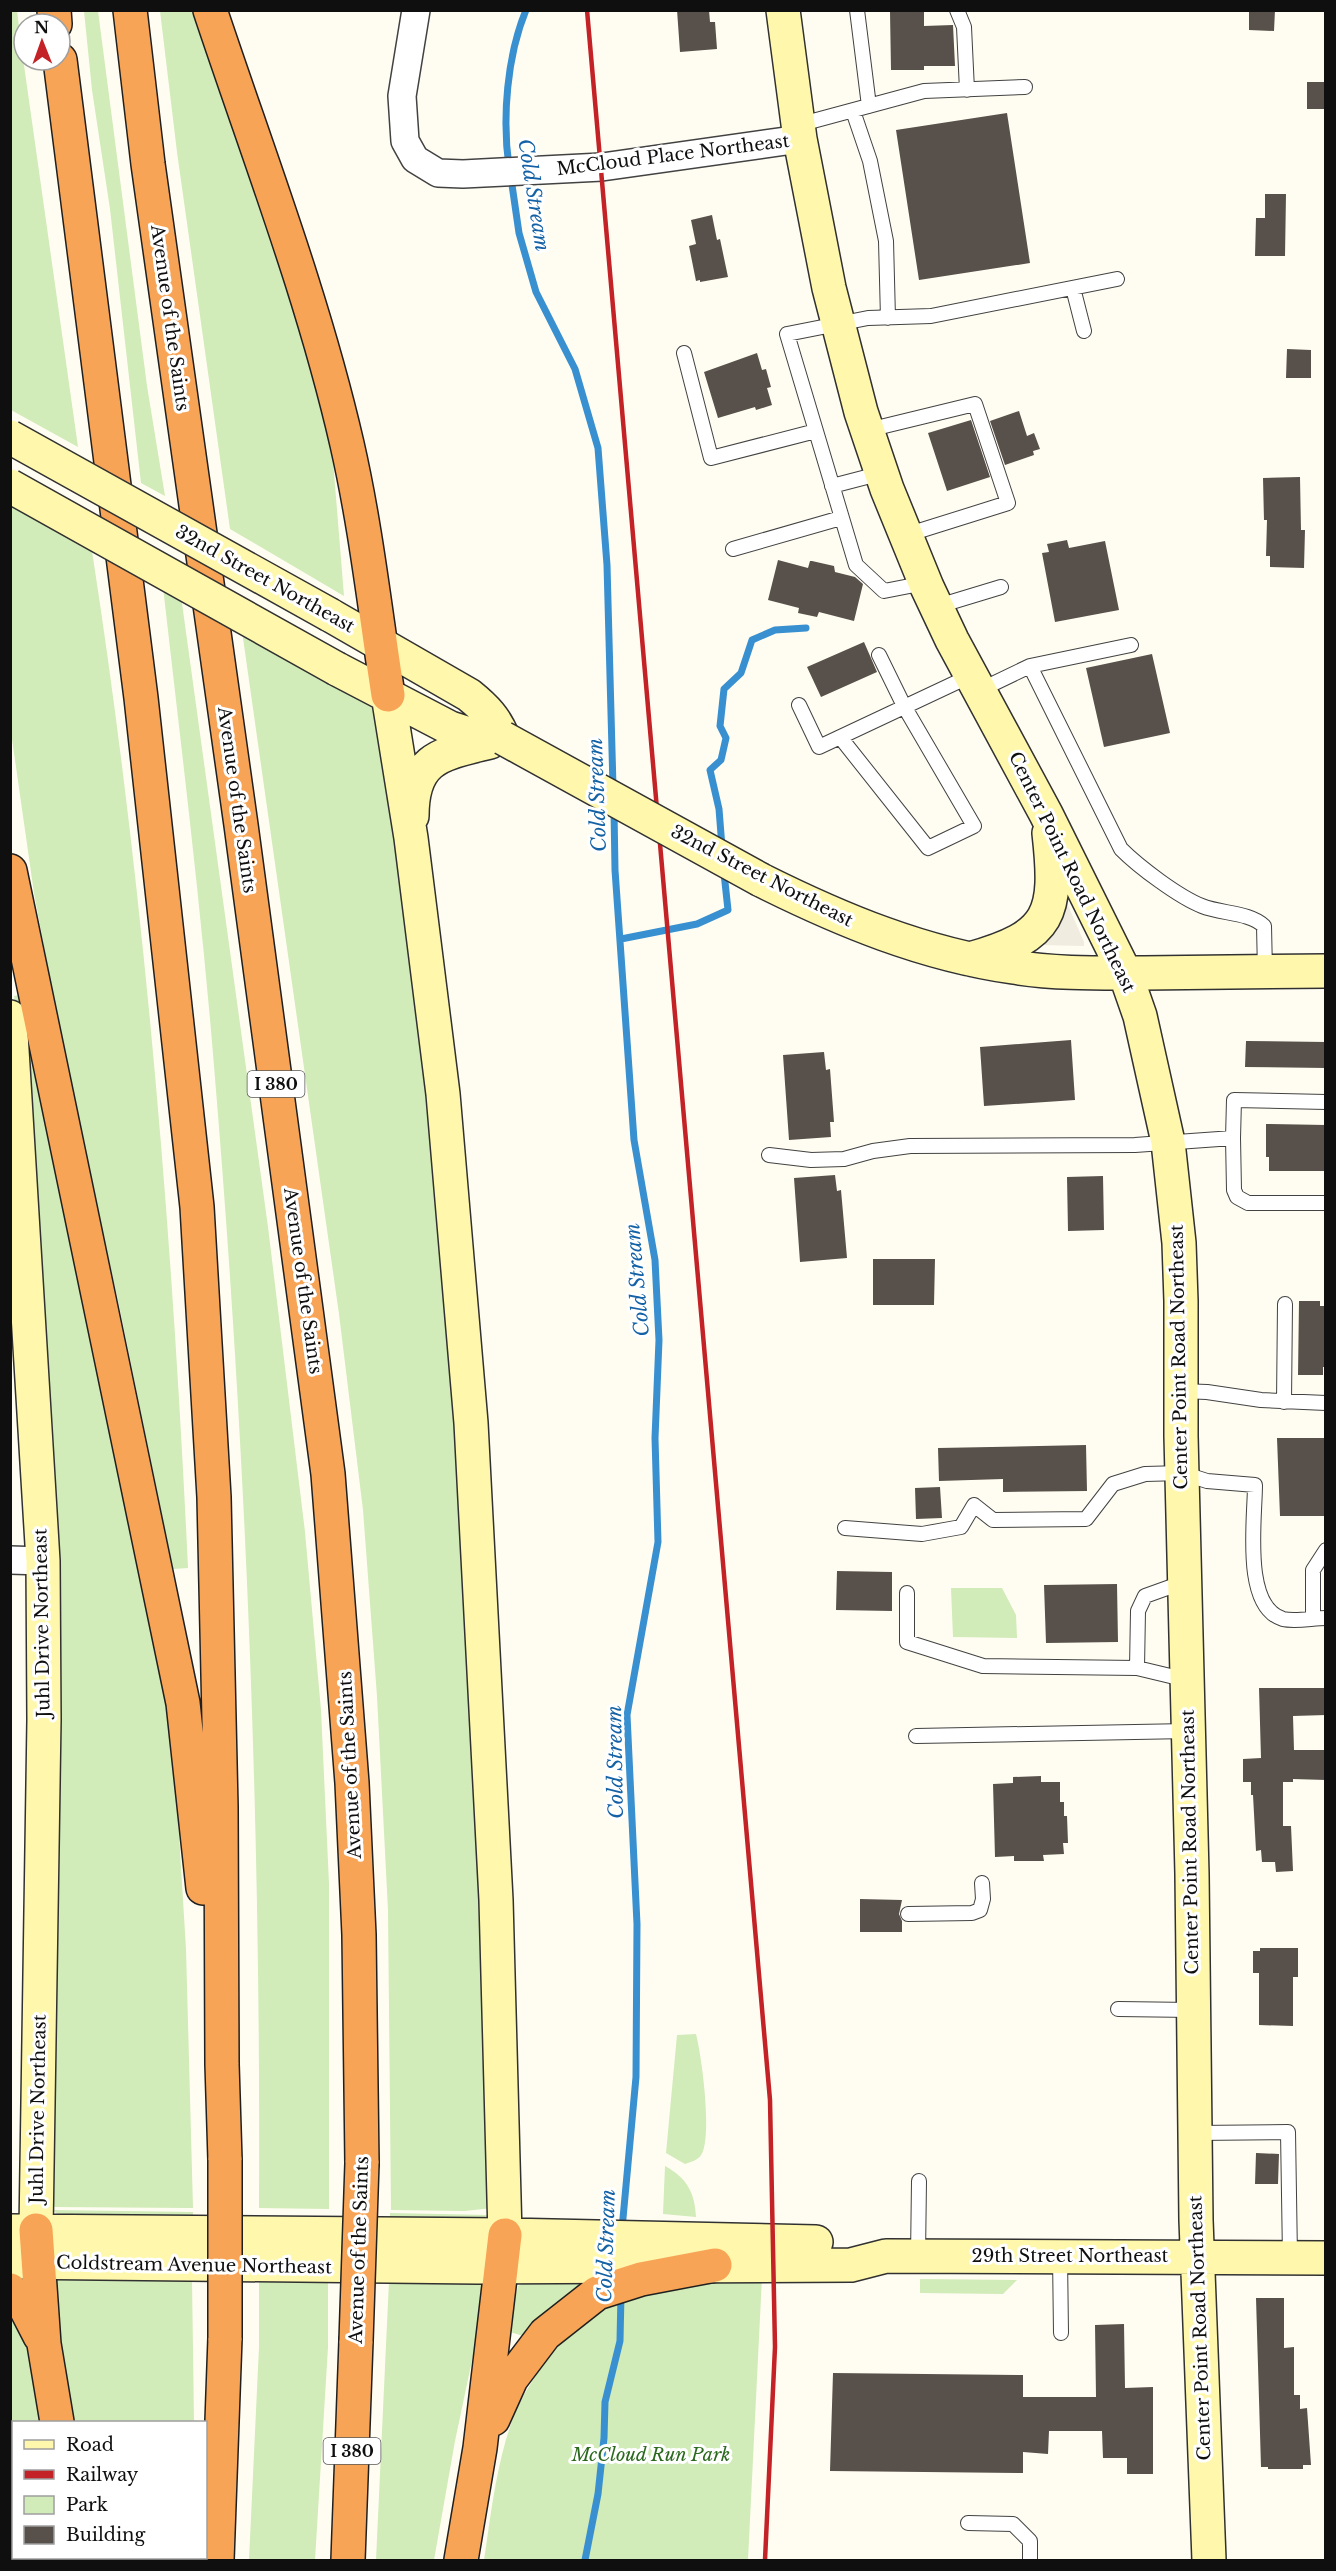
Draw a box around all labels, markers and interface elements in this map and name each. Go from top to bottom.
north arrow [12,12,72,72]
text: N [34,17,49,37]
street label: McCloud Place Northeast [556,130,791,180]
water label: Cold Stream [513,137,555,253]
street label: Avenue of the Saints [146,222,194,413]
street label: 32nd Street Northeast [171,520,359,638]
street label: Avenue of the Saints [213,704,261,895]
water label: Cold Stream [583,738,611,852]
street label: Center Point Road Northeast [1004,748,1140,996]
street label: 32nd Street Northeast [667,820,857,932]
road number: I 380 [248,1071,304,1097]
street label: Avenue of the Saints [279,1185,327,1376]
water label: Cold Stream [620,1222,654,1338]
street label: Center Point Road Northeast [1166,1224,1192,1490]
street label: Juhl Drive Northeast [29,1528,55,1720]
street label: Avenue of the Saints [334,1671,366,1860]
water label: Cold Stream [602,1705,628,1819]
street label: Center Point Road Northeast [1177,1709,1203,1975]
street label: Juhl Drive Northeast [25,2014,51,2206]
street label: Avenue of the Saints [345,2156,373,2345]
water label: Cold Stream [592,2189,620,2303]
street label: Center Point Road Northeast [1184,2195,1216,2461]
street label: 29th Street Northeast [972,2245,1169,2267]
street label: Coldstream Avenue Northeast [56,2252,332,2278]
legend [12,2421,207,2559]
text: Road [66,2434,114,2456]
road number: I 380 [324,2438,380,2464]
park label: McCloud Run Park [571,2444,730,2466]
text: Railway [66,2464,139,2486]
text: Park [66,2494,108,2516]
text: Building [66,2524,145,2546]

